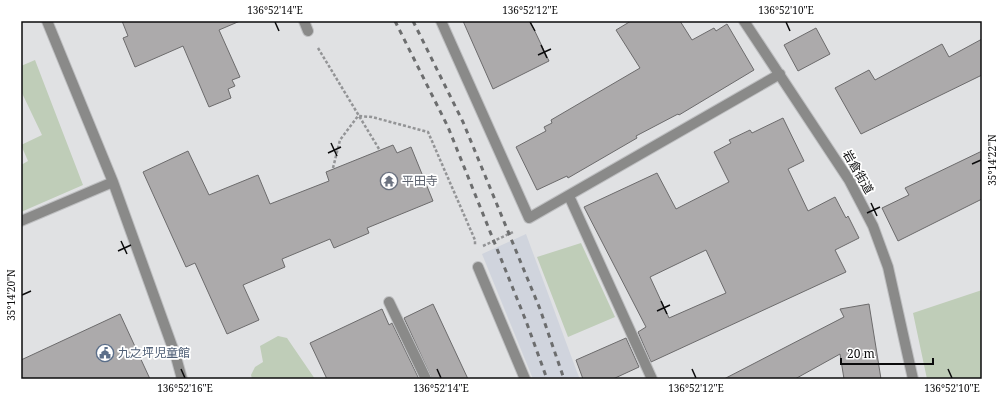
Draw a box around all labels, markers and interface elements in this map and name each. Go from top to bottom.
text: 136°52'14"E [247,3,303,17]
text: 136°52'12"E [502,3,558,17]
text: 136°52'10"E [758,3,814,17]
text: 35°14'22"N [985,134,999,186]
street label: 岩倉街道 [839,147,878,197]
temple icon: 平田寺 [379,171,399,191]
place label: 平田寺 [402,172,438,189]
text: 35°14'20"N [4,269,18,321]
scale bar [841,340,933,366]
public building icon: 九之坪児童館 [95,343,115,363]
place label: 九之坪児童館 [118,344,190,361]
text: 20 m [847,345,875,362]
text: 136°52'16"E [157,381,213,395]
text: 136°52'14"E [413,381,469,395]
text: 136°52'12"E [668,381,724,395]
text: 136°52'10"E [924,381,980,395]

